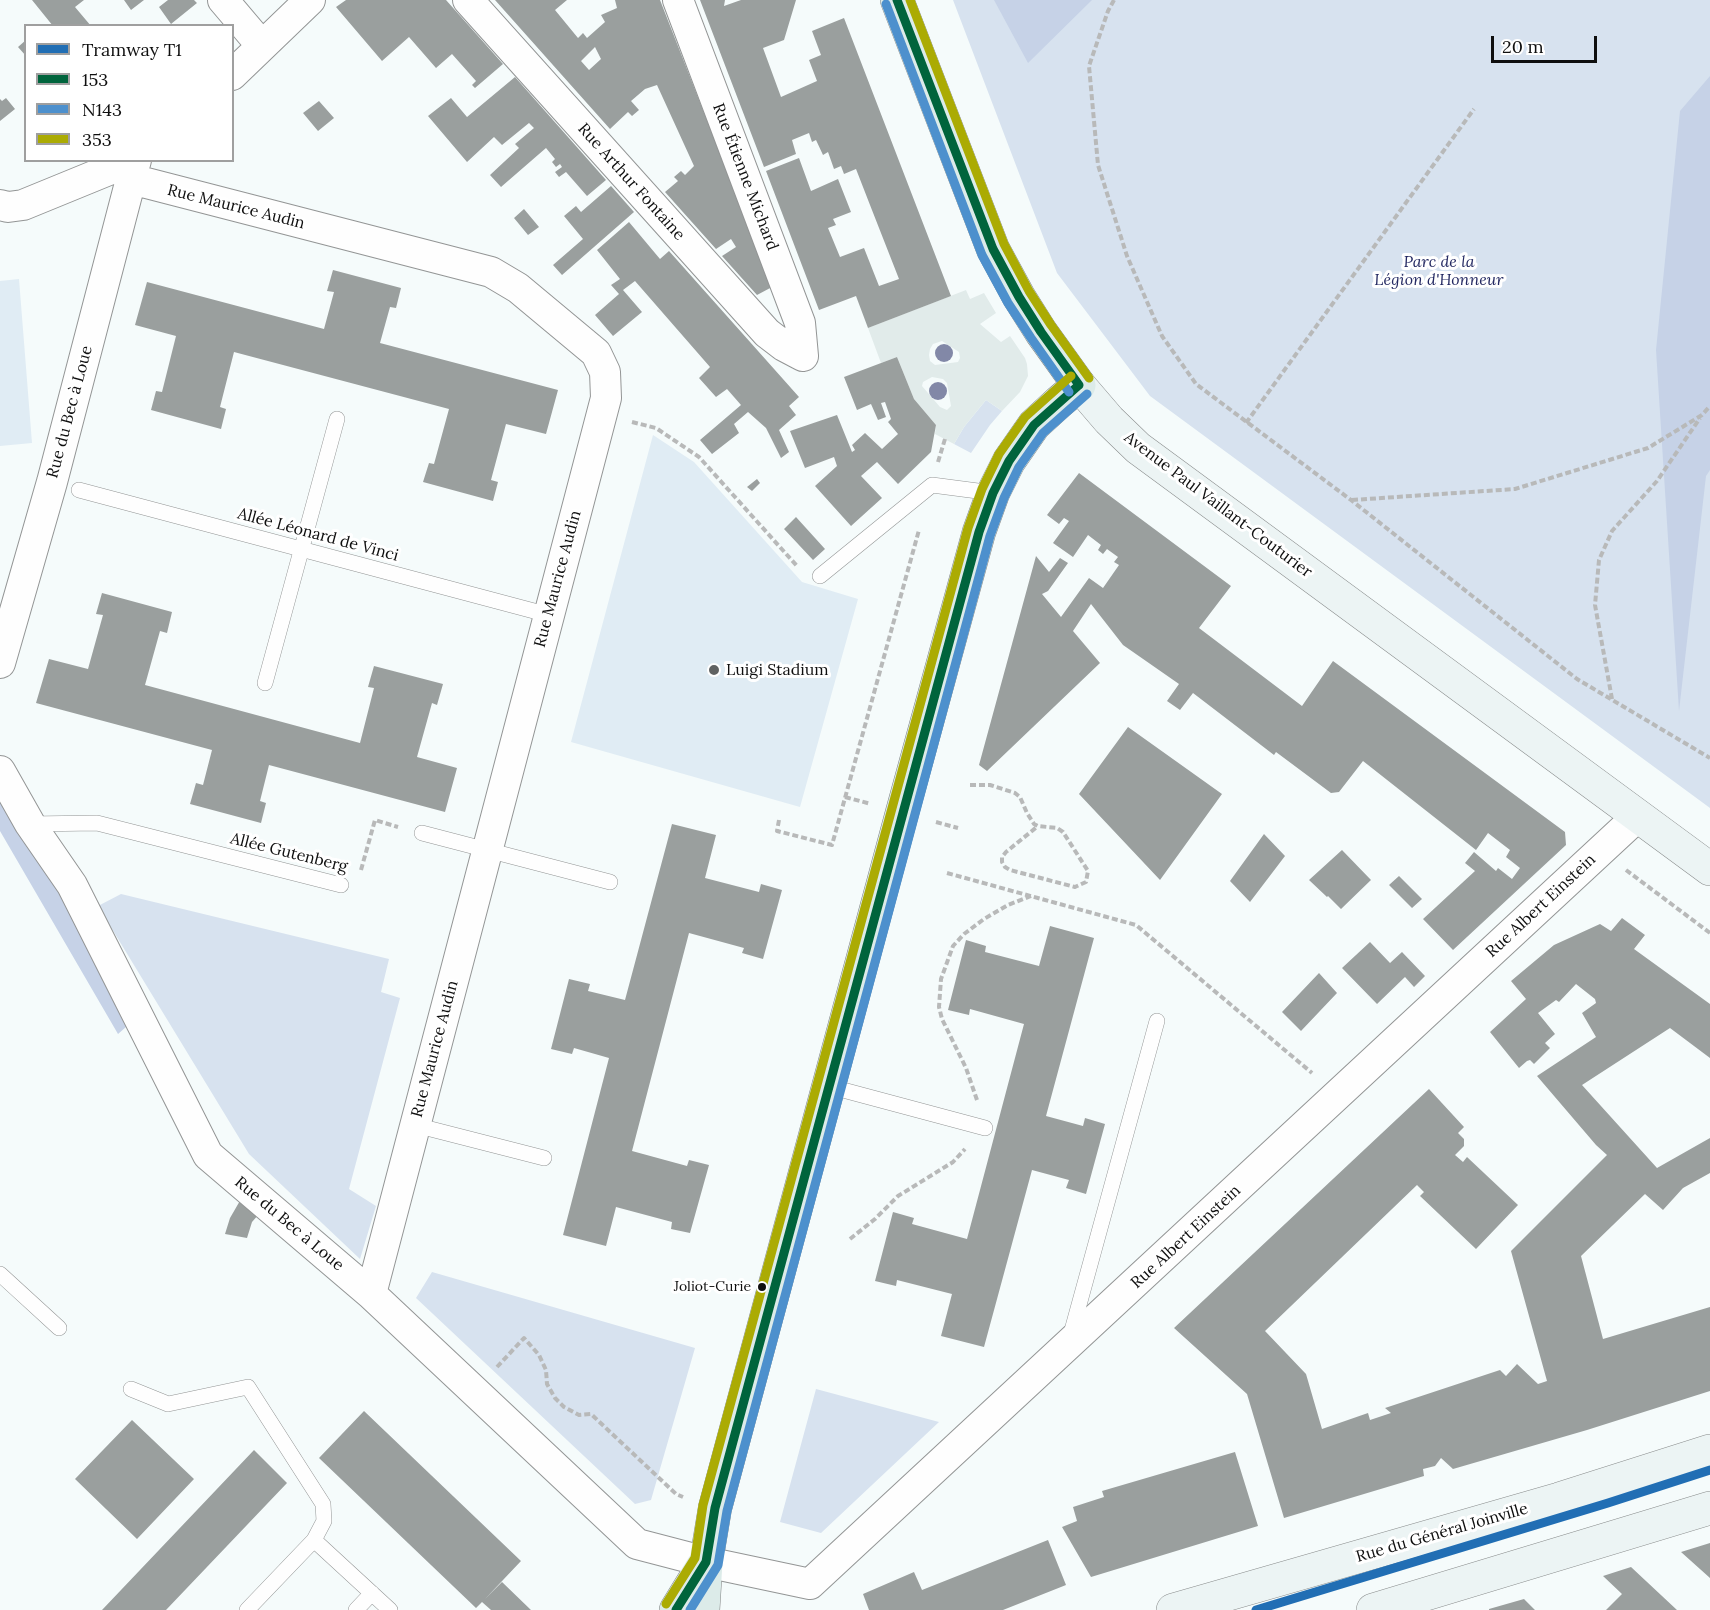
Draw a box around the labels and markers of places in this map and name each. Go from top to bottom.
place label: Luigi Stadium [726,660,829,680]
marker: Luigi Stadium [707,663,721,677]
place label: Joliot-Curie [674,1279,751,1295]
marker: Joliot-Curie [756,1281,768,1293]

